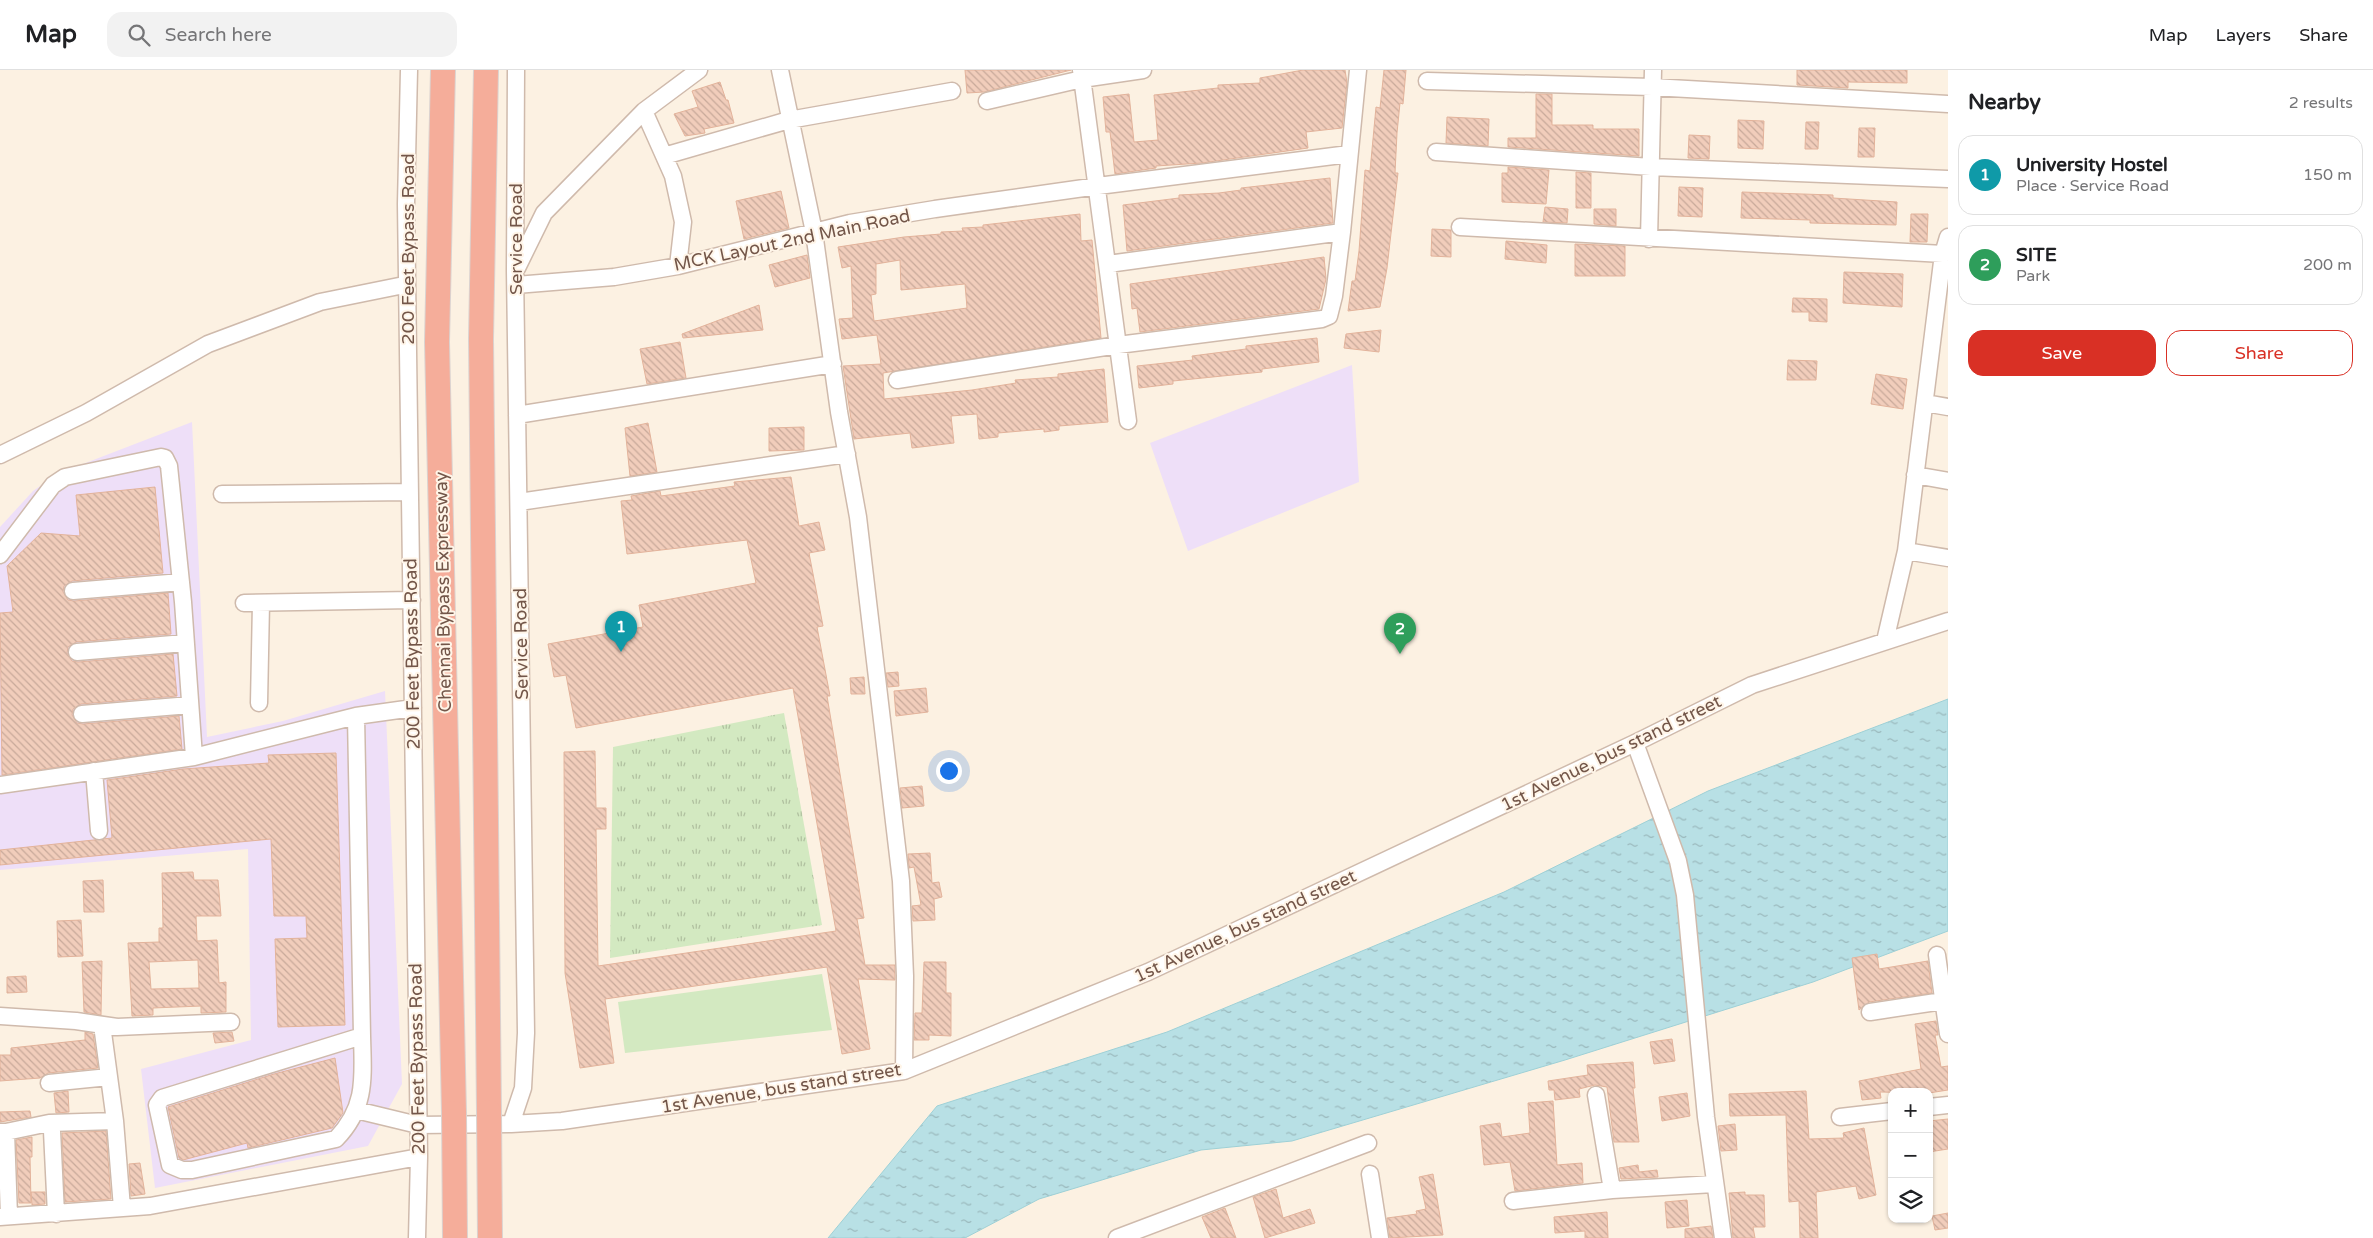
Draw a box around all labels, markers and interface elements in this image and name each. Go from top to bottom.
search box [107,12,457,57]
text: Map [25,20,77,49]
icon: search [125,21,153,49]
text: Search here [165,24,272,46]
text: Map [2149,24,2188,46]
text: Layers [2216,24,2271,46]
text: Share [2299,24,2348,46]
text: Nearby [1968,90,2041,115]
text: 2 results [2289,93,2353,113]
street label: 200 Feet Bypass Road [397,153,419,345]
text: University Hostel [2016,154,2168,176]
text: 1 [1980,165,1990,185]
text: 150 m [2303,165,2352,185]
text: Place · Service Road [2016,176,2169,196]
street label: Service Road [505,183,527,295]
street label: MCK Layout 2nd Main Road [672,204,912,276]
text: SITE [2016,244,2057,266]
text: 2 [1980,255,1990,275]
text: 200 m [2303,255,2352,275]
text: Park [2016,266,2050,286]
button: Save [1968,330,2156,376]
button: Share [2166,330,2353,376]
street label: Chennai Bypass Expressway [430,471,456,712]
street label: 200 Feet Bypass Road [399,558,425,750]
street label: Service Road [509,588,533,700]
pin: 1 [605,611,637,652]
pin: 2 [1384,613,1416,654]
street label: 1st Avenue, bus stand street [1497,690,1725,816]
your location [936,758,962,784]
street label: 1st Avenue, bus stand street [1130,865,1360,987]
street label: 200 Feet Bypass Road [404,963,430,1155]
street label: 1st Avenue, bus stand street [659,1058,903,1118]
map controls [1888,1088,1933,1223]
button: + [1888,1088,1933,1133]
button: − [1888,1133,1933,1178]
button: layers [1888,1178,1933,1223]

